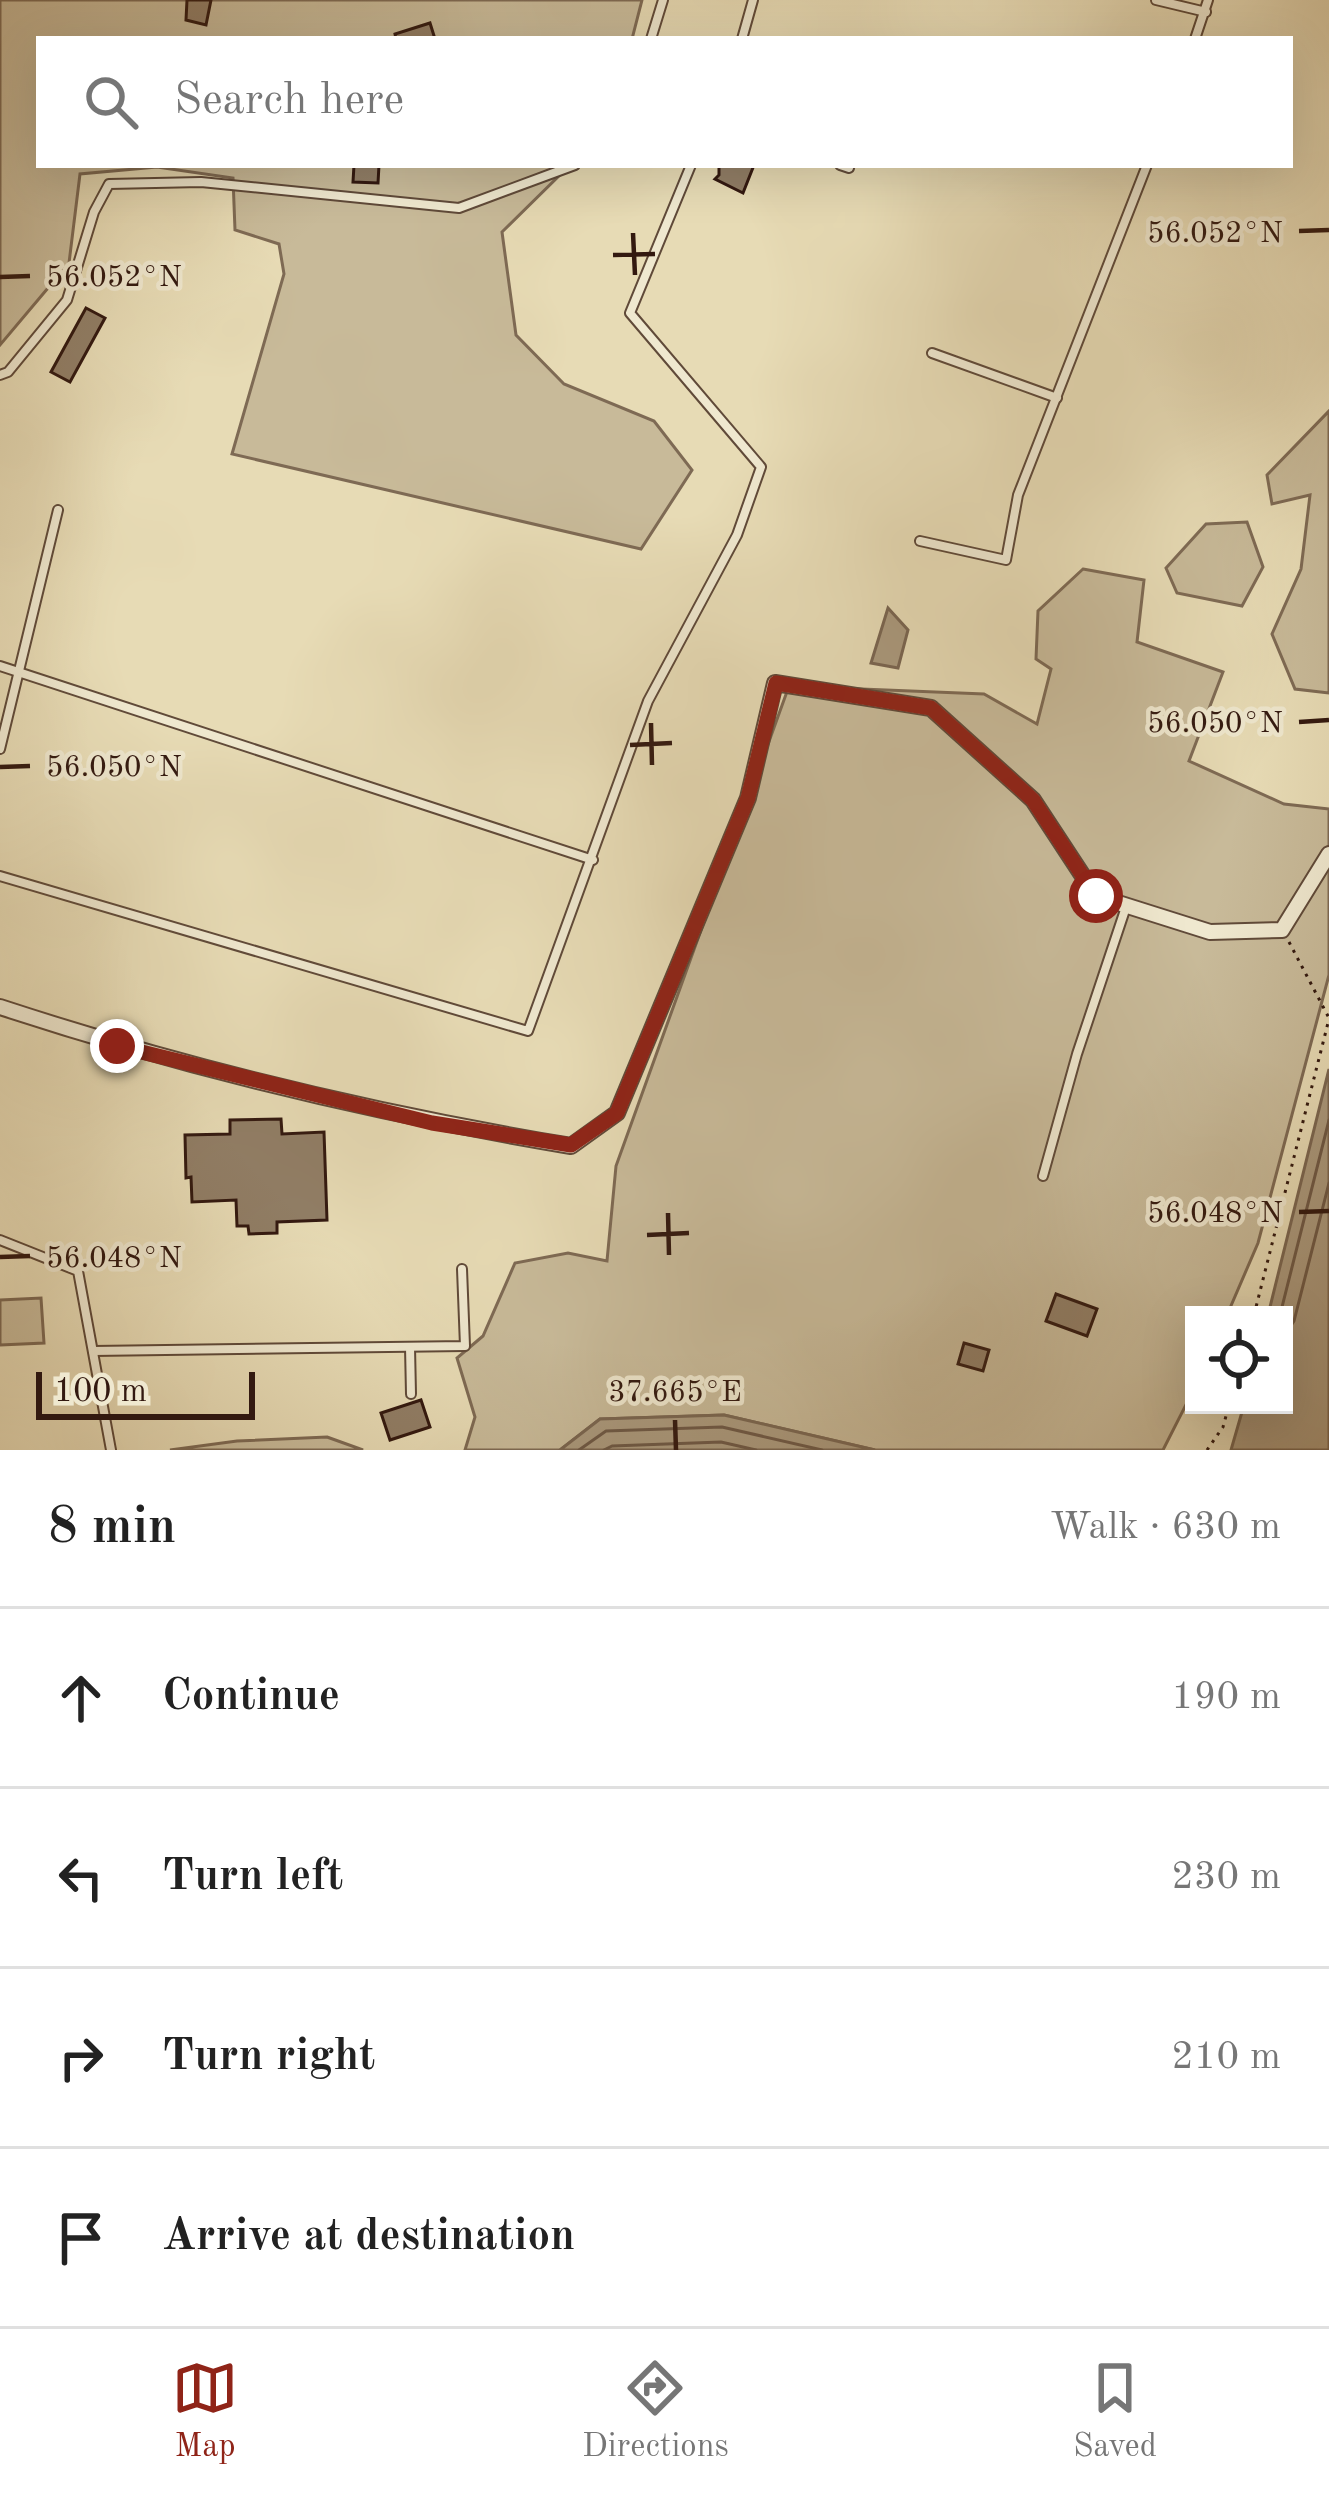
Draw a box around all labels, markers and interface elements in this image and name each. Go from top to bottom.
search box [36,36,1293,168]
icon: search [78,69,144,135]
text: Search here [174,79,404,124]
text: 56.052°N [1147,219,1283,249]
text: 56.052°N [46,263,182,293]
text: 56.050°N [1147,709,1283,739]
text: 56.050°N [46,753,182,783]
route start [1069,869,1123,923]
route end [90,1019,144,1073]
text: 56.048°N [1147,1199,1283,1229]
text: 56.048°N [46,1244,182,1274]
map controls [1185,1306,1293,1414]
button: locate [1185,1306,1293,1414]
scale bar [36,1366,255,1419]
text: 100 m [54,1376,147,1409]
text: 37.665°E [608,1378,742,1408]
text: 8 min [48,1503,176,1554]
text: Walk · 630 m [1050,1508,1281,1547]
icon: ahead [48,1665,114,1731]
text: Continue [162,1675,340,1720]
text: 190 m [1171,1678,1281,1717]
icon: left [48,1845,114,1911]
text: Turn left [162,1855,343,1900]
text: 230 m [1171,1858,1281,1897]
icon: right [48,2025,114,2091]
text: Turn right [162,2035,375,2080]
text: 210 m [1171,2038,1281,2077]
icon: arrive [48,2205,114,2271]
text: Arrive at destination [162,2215,575,2260]
tab: Map [172,2355,238,2468]
tab: Directions [582,2355,729,2468]
tab: Saved [1073,2355,1157,2468]

